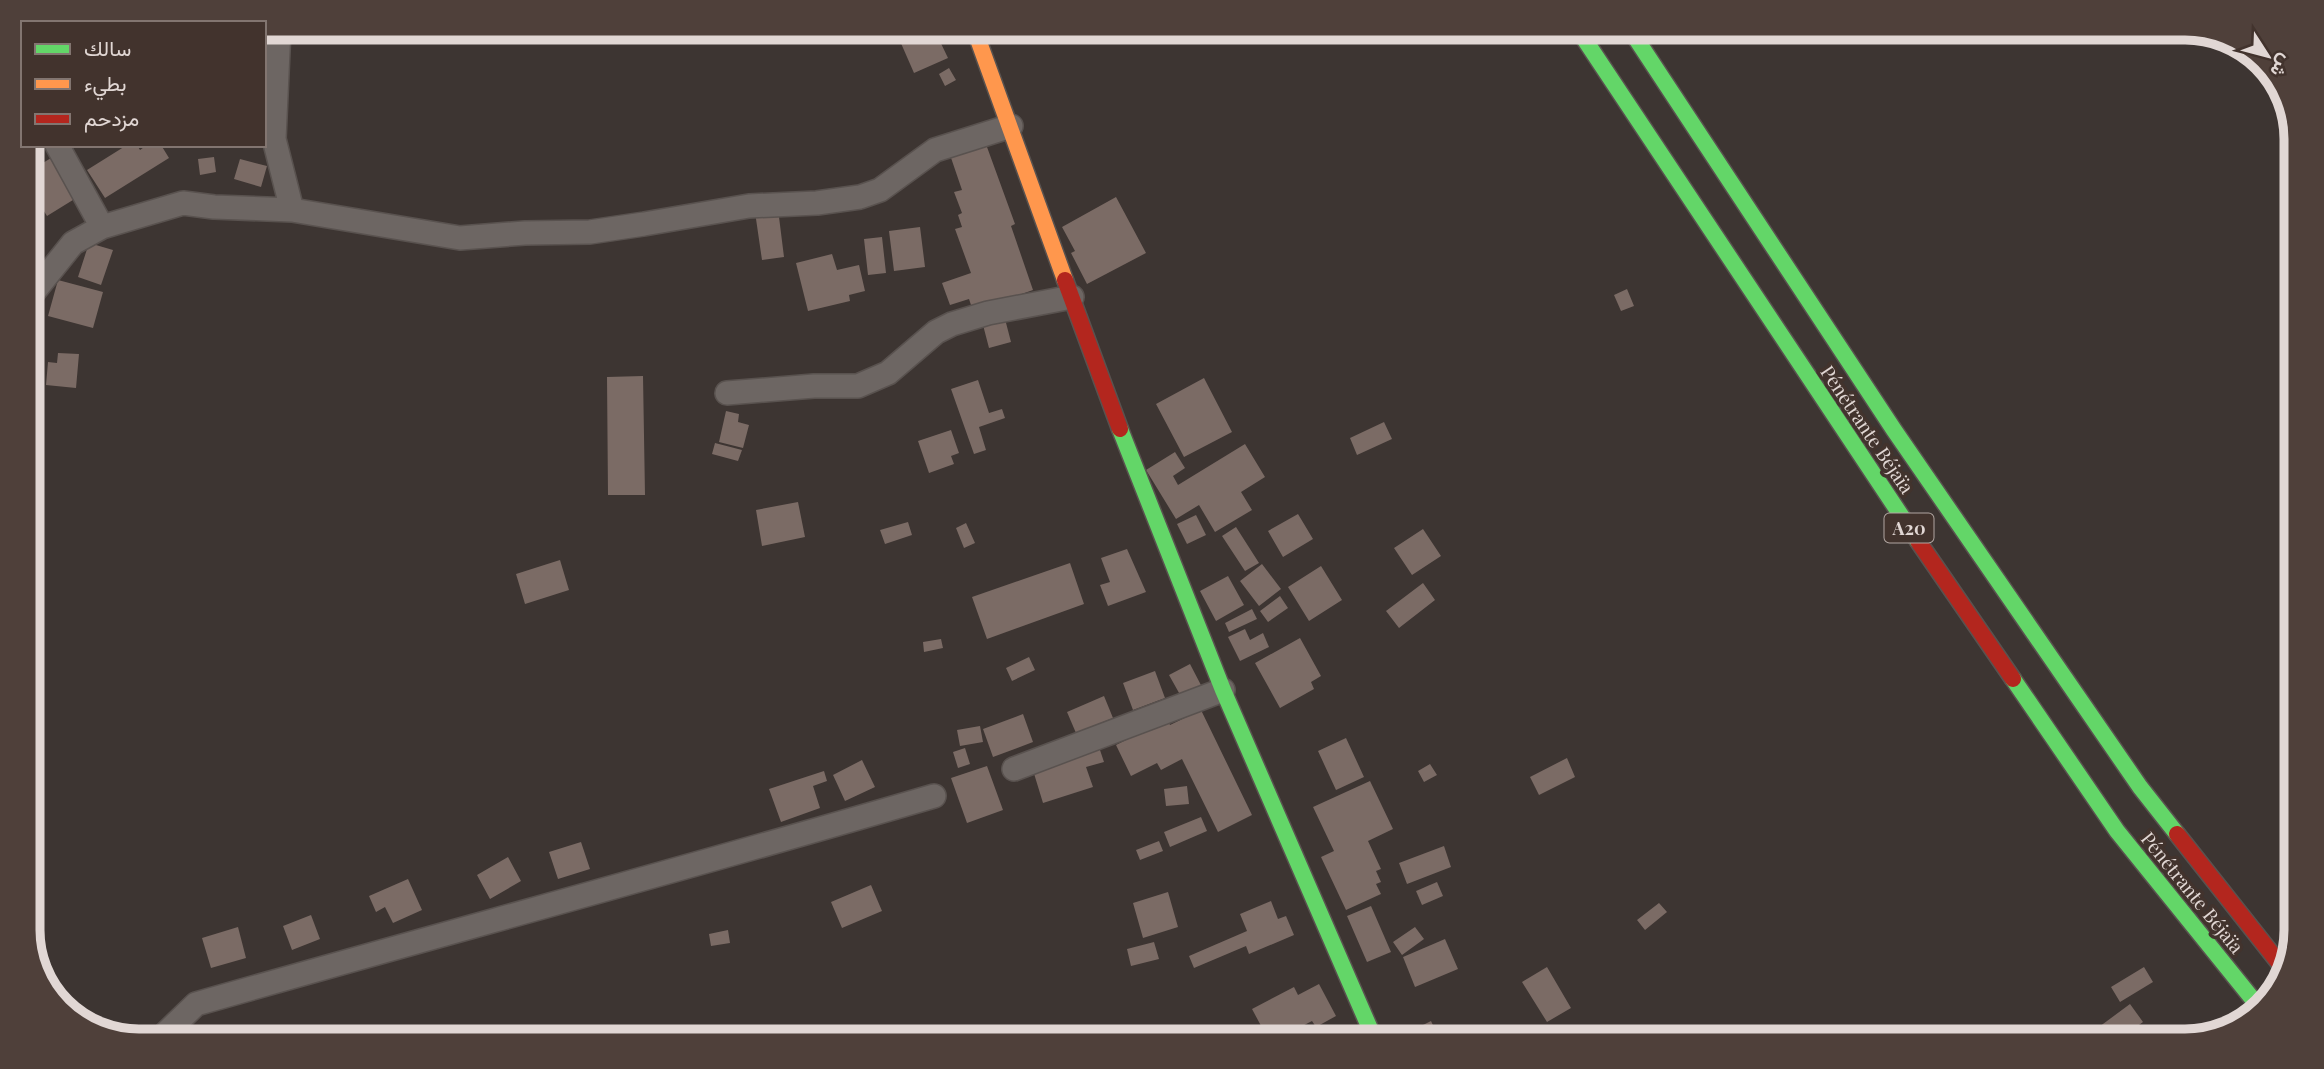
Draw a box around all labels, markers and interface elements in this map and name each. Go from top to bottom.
legend [21,21,266,147]
north arrow [2233,21,2303,91]
text: سالك [84,33,131,61]
text: ش [2265,50,2300,84]
text: بطيء [84,68,127,101]
text: مزدحم [84,103,139,133]
street label: Pénétrante Béjaïa [1815,360,1921,499]
road number: A20 [1884,514,1934,542]
street label: Pénétrante Béjaïa [2136,826,2250,959]

